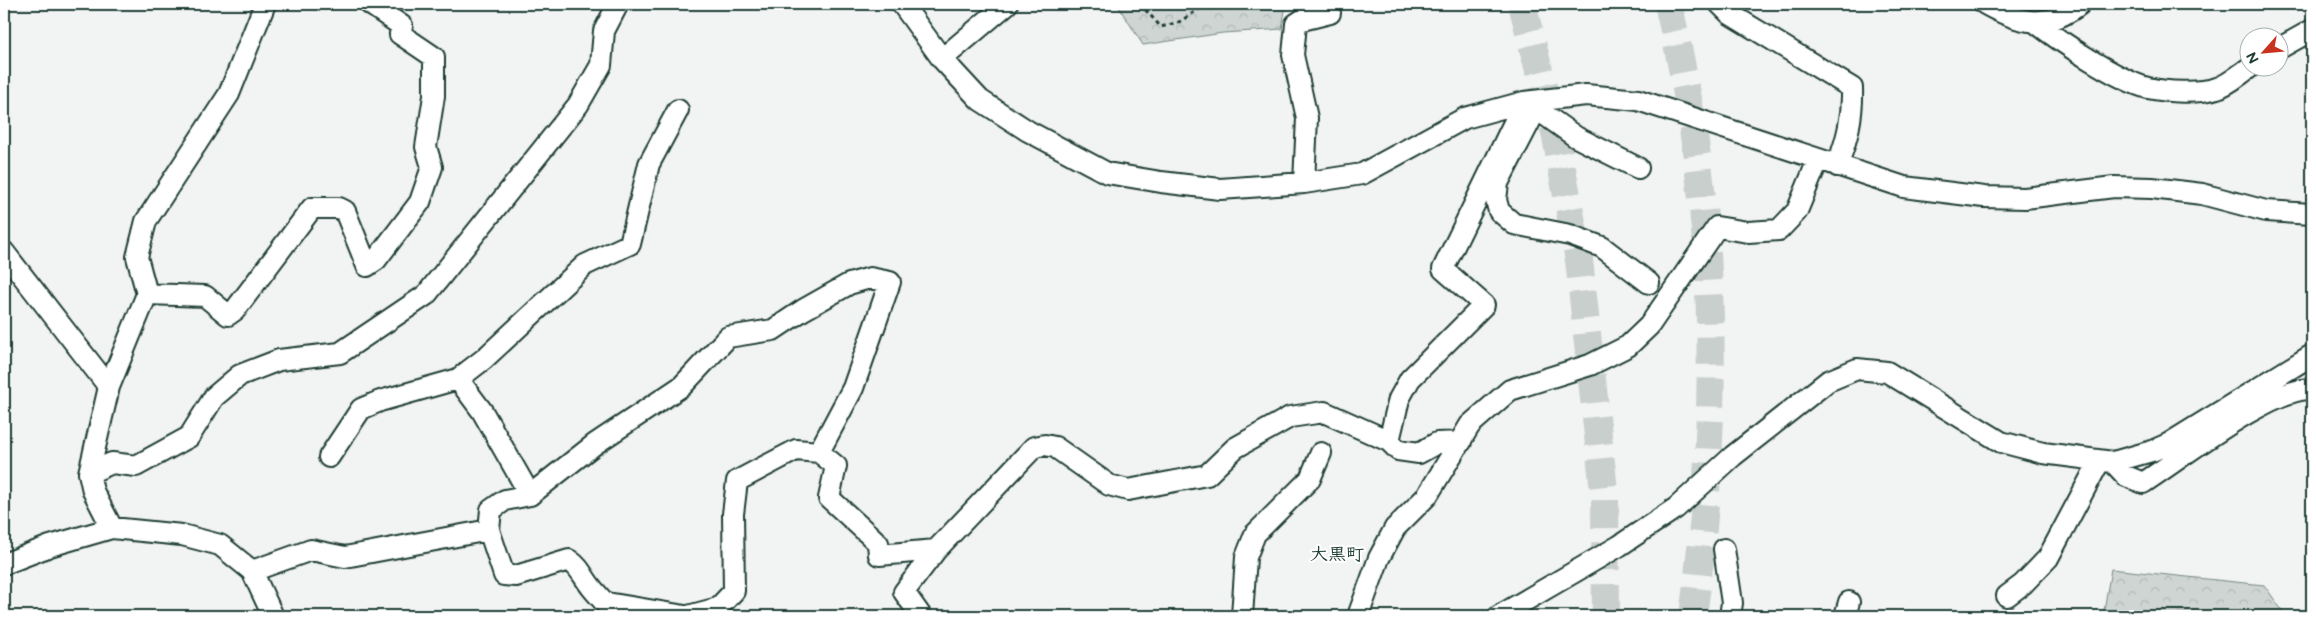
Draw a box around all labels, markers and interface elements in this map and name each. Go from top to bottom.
north arrow [2238,28,2288,78]
text: N [2243,49,2263,66]
district label: 大黒町 [1310,544,1364,565]

